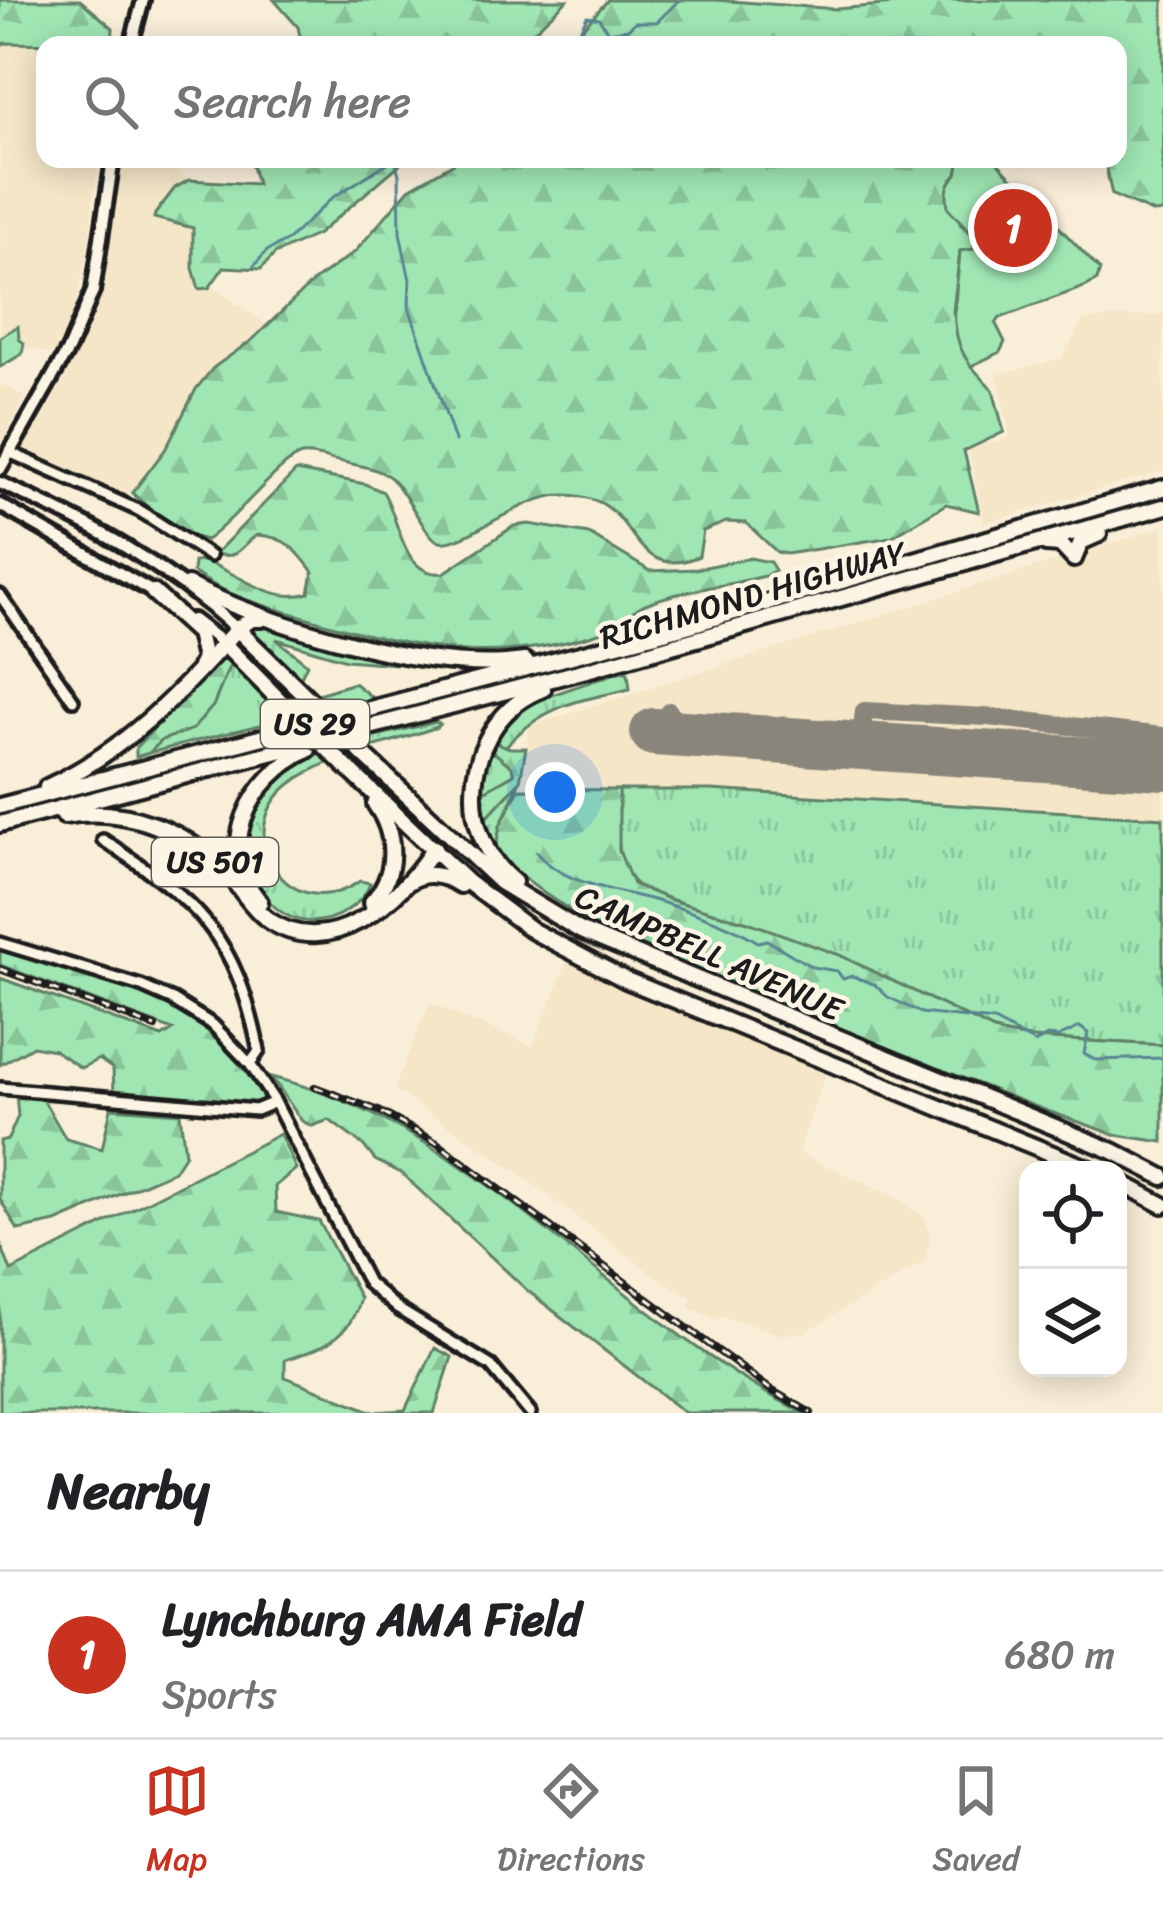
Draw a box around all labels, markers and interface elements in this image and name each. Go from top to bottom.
search box [36,36,1127,168]
text: Search here [174,62,411,142]
icon: search [78,69,144,135]
pin: 1 [974,183,1052,273]
street label: RICHMOND HIGHWAY [593,523,915,667]
road number: US 29 [261,700,369,748]
your location [525,762,585,822]
road number: US 501 [152,838,278,886]
street label: CAMPBELL AVENUE [566,868,854,1039]
map controls [1019,1161,1127,1377]
button: locate [1019,1161,1127,1269]
button: layers [1019,1269,1127,1377]
text: Nearby [48,1446,209,1536]
text: Lynchburg AMA Field [162,1580,581,1660]
text: 1 [79,1620,95,1689]
text: 680 m [1005,1620,1115,1689]
text: Sports [162,1660,277,1729]
tab: Map [144,1758,210,1888]
tab: Directions [497,1758,645,1888]
tab: Saved [932,1758,1019,1888]

